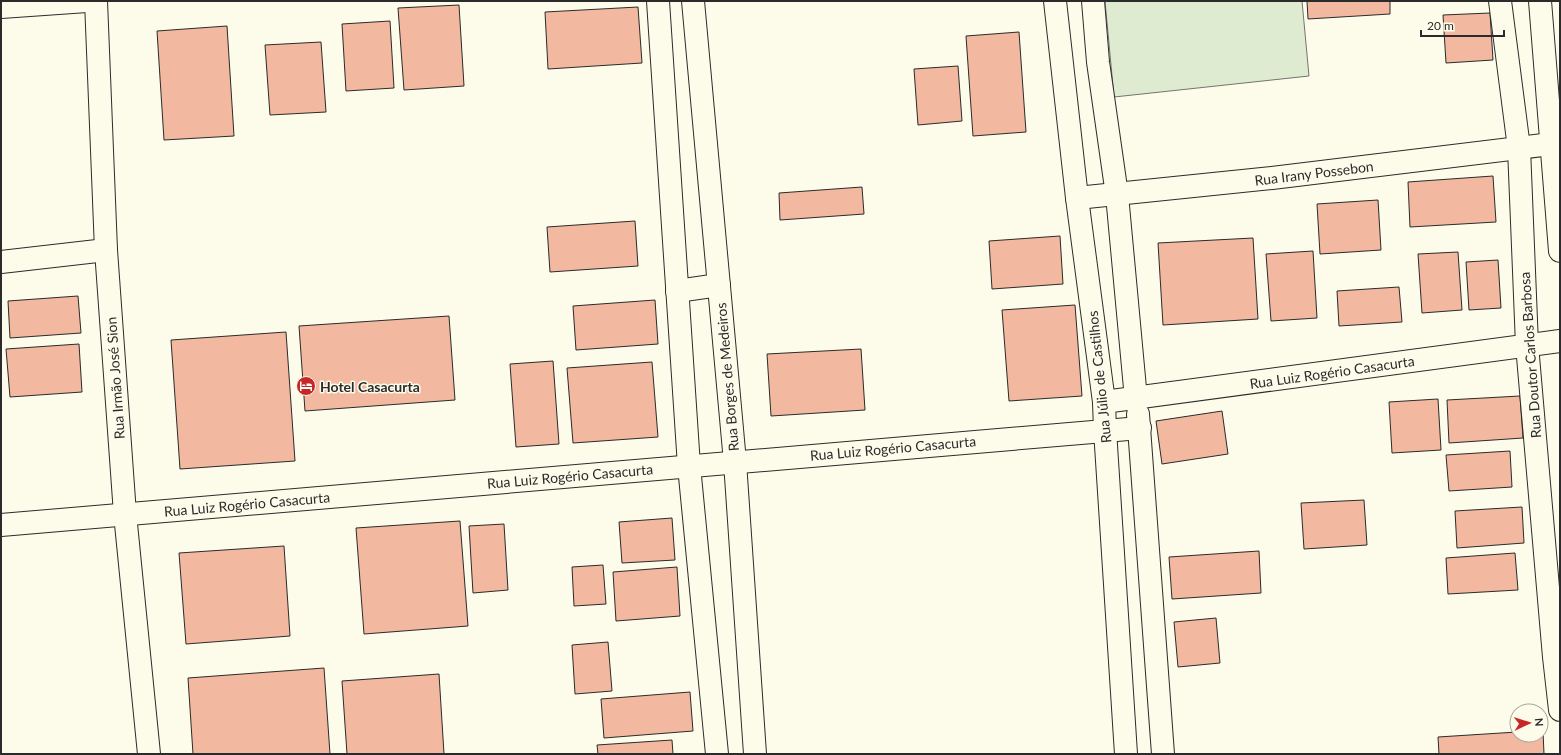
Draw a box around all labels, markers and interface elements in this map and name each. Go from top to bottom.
scale bar [1421,12,1504,38]
text: 20 m [1427,18,1454,33]
street label: Rua Irany Possebon [1254,157,1374,189]
street label: Rua Doutor Carlos Barbosa [1516,271,1544,439]
street label: Rua Borges de Medeiros [712,302,742,452]
street label: Rua Júlio de Castilhos [1084,310,1114,444]
street label: Rua Irmão José Sion [102,316,128,440]
street label: Rua Luiz Rogério Casacurta [1248,352,1416,392]
hotel icon: Hotel Casacurta [295,375,317,397]
place label: Hotel Casacurta [320,378,420,395]
street label: Rua Luiz Rogério Casacurta [809,432,977,464]
street label: Rua Luiz Rogério Casacurta [486,460,654,492]
street label: Rua Luiz Rogério Casacurta [163,488,331,520]
north arrow [1509,703,1549,743]
text: N [1533,718,1546,727]

